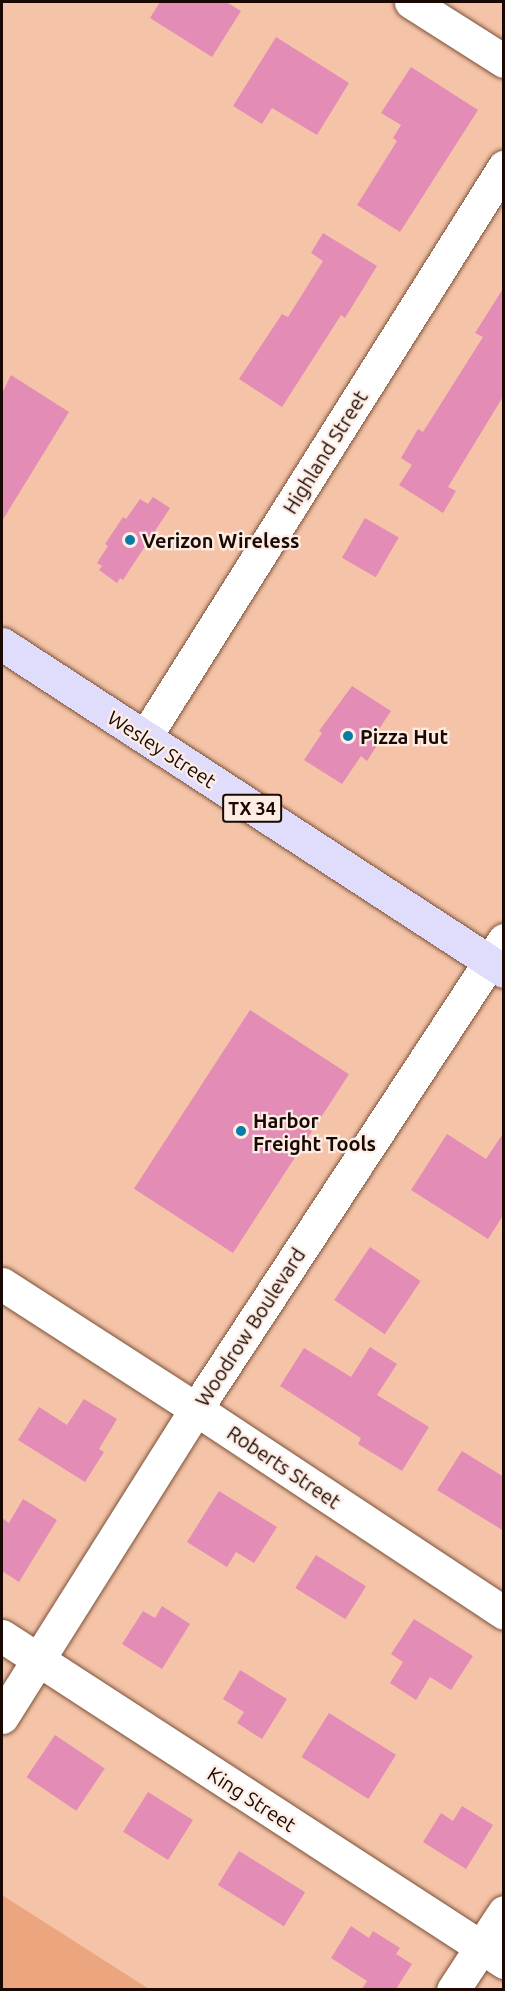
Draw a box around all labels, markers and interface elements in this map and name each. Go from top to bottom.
street label: Highland Street [278,386,372,518]
place label: Verizon Wireless [142,528,300,552]
marker: Verizon Wireless [123,533,137,547]
street label: Wesley Street [103,705,221,793]
place label: Pizza Hut [360,724,448,748]
marker: Pizza Hut [341,729,355,743]
road number: TX 34 [222,793,282,823]
place label: Harbor Freight Tools [253,1108,376,1155]
marker: Harbor Freight Tools [234,1124,248,1138]
street label: Woodrow Boulevard [190,1243,310,1411]
street label: Roberts Street [223,1420,345,1514]
street label: King Street [203,1761,301,1837]

